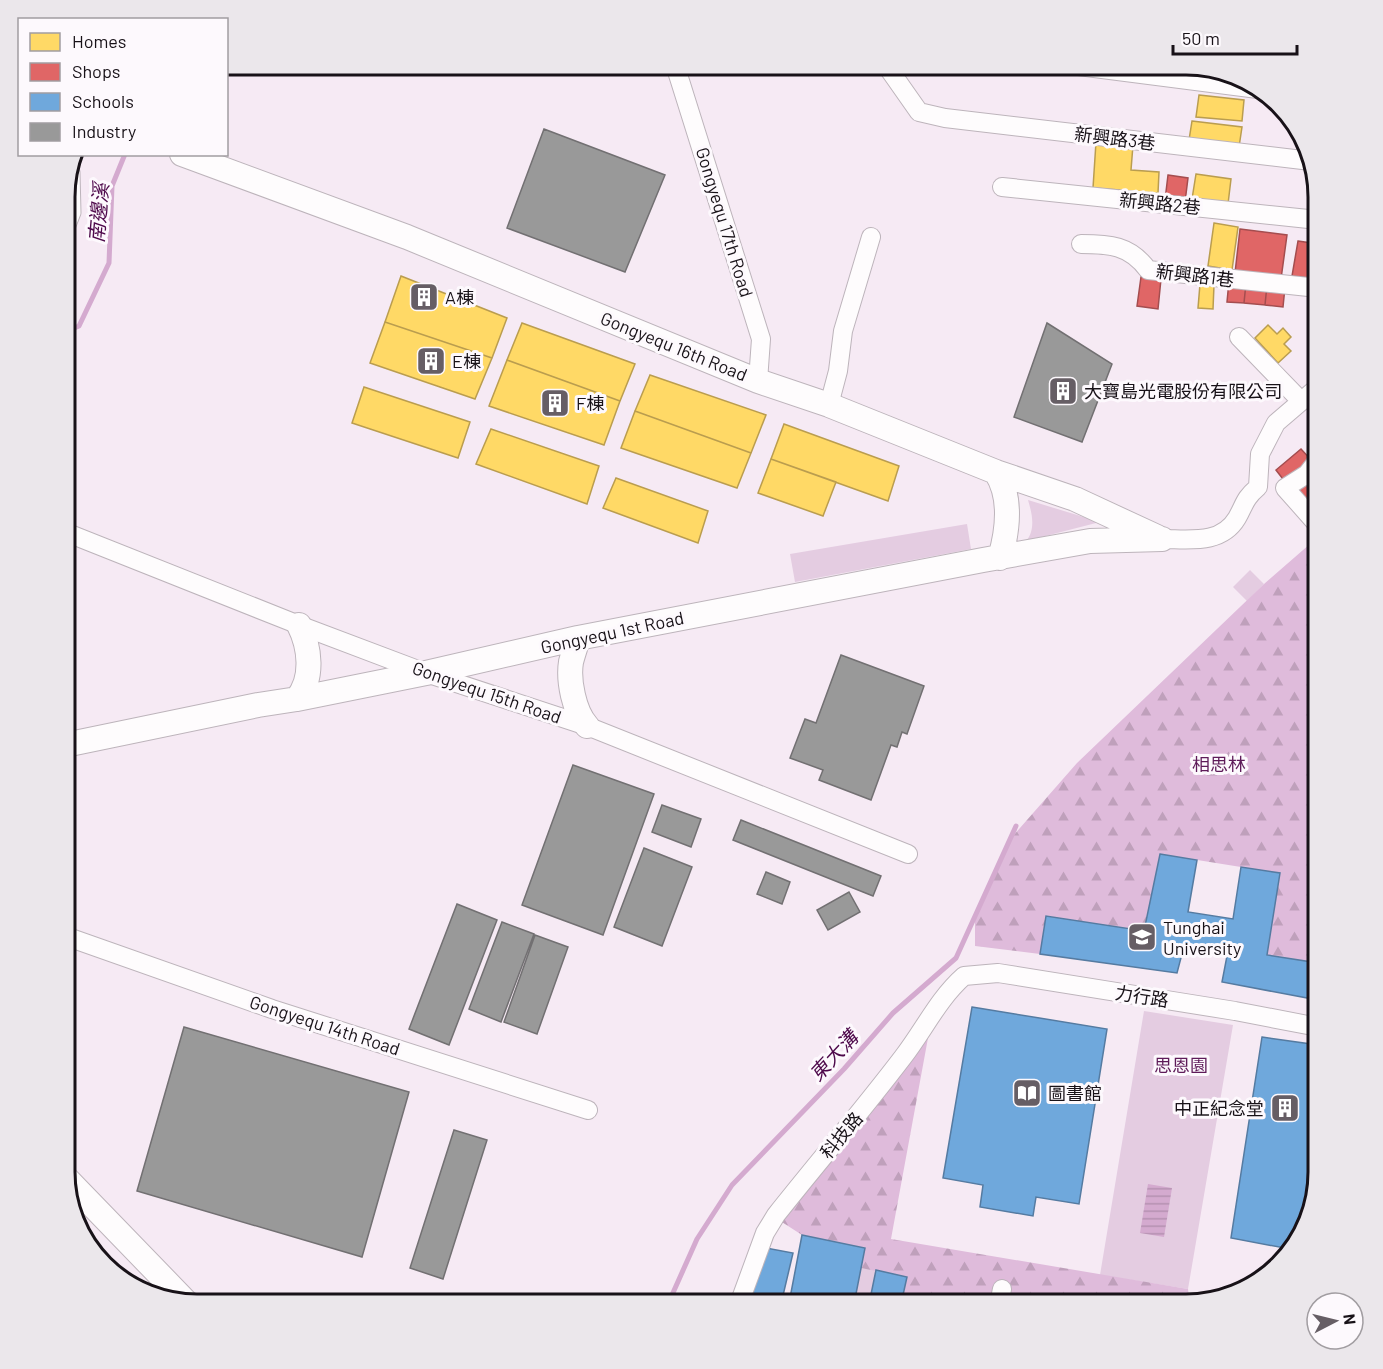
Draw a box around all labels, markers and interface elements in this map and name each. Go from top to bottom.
legend [18,18,228,156]
scale bar [1173,18,1298,56]
text: 50 m [1182,27,1220,49]
text: Homes [72,30,126,52]
text: Shops [72,60,121,82]
text: Schools [72,90,134,112]
text: Industry [72,120,136,142]
street label: 新興路3巷 [1073,122,1157,154]
street label: Gongyequ 17th Road [692,144,758,300]
water label: 南邊溪 [83,179,113,244]
street label: 新興路2巷 [1118,188,1202,218]
street label: 新興路1巷 [1155,259,1235,291]
building icon: A棟 [408,281,440,313]
place label: A棟 [445,286,474,308]
street label: Gongyequ 16th Road [597,307,751,385]
building icon: E棟 [415,345,447,377]
place label: E棟 [452,350,481,372]
building icon: 大寶島光電股份有限公司 [1047,375,1079,407]
place label: 大寶島光電股份有限公司 [1084,380,1282,402]
building icon: F棟 [539,387,571,419]
place label: F棟 [576,392,604,414]
street label: Gongyequ 1st Road [538,606,686,658]
street label: Gongyequ 15th Road [410,656,564,728]
park label: 相思林 [1192,753,1246,775]
place label: Tunghai University [1163,916,1241,959]
school or university icon: Tunghai University [1126,921,1158,953]
street label: 力行路 [1114,981,1170,1011]
street label: Gongyequ 14th Road [247,990,403,1060]
water label: 東大溝 [804,1023,864,1085]
park label: 思恩園 [1154,1054,1208,1076]
library icon: 圖書館 [1011,1077,1043,1109]
place label: 圖書館 [1048,1082,1102,1104]
building icon: 中正紀念堂 [1269,1092,1301,1124]
place label: 中正紀念堂 [1174,1097,1264,1119]
street label: 科技路 [815,1107,867,1163]
north arrow [1305,1291,1365,1351]
text: N [1340,1313,1360,1326]

